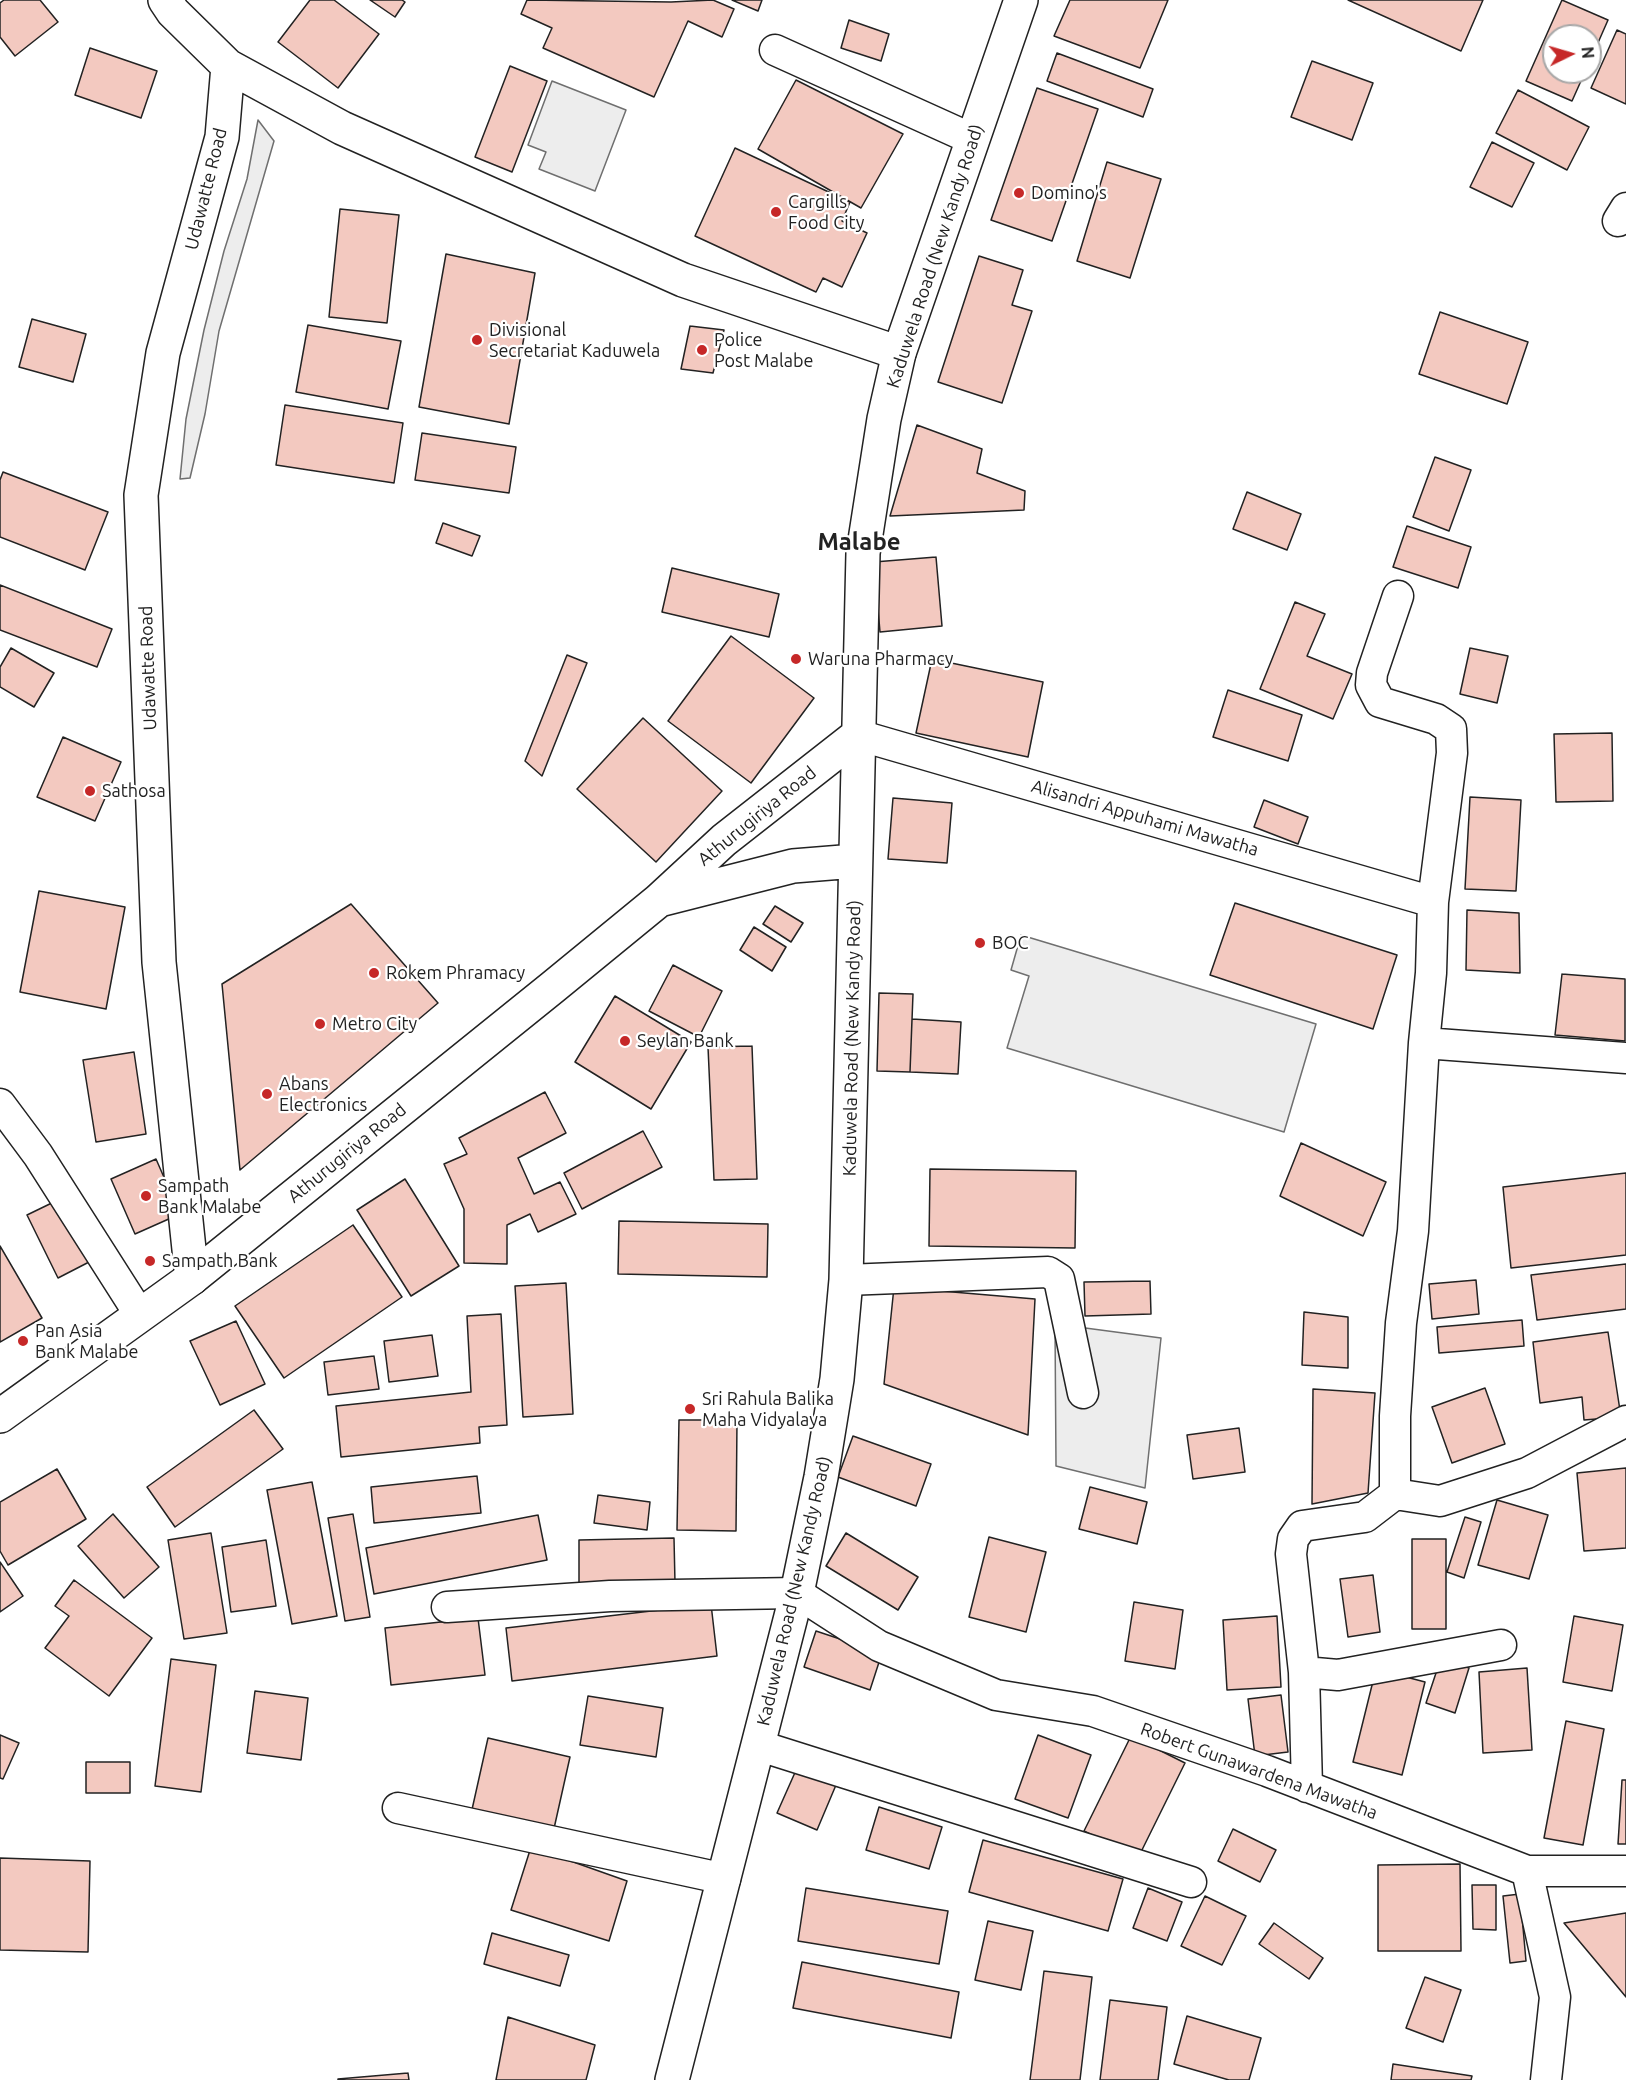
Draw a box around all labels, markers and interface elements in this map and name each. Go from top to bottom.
north arrow [1542,24,1602,84]
text: N [1578,46,1597,59]
street label: Kaduwela Road (New Kandy Road) [882,121,988,391]
street label: Udawatte Road [180,126,232,252]
place label: Domino's [1031,182,1107,204]
marker: Domino's [1012,186,1026,200]
place label: Cargills Food City [788,191,864,234]
marker: Cargills Food City [769,205,783,219]
place label: Divisional Secretariat Kaduwela [489,319,660,362]
place label: Police Post Malabe [714,329,813,372]
marker: Divisional Secretariat Kaduwela [470,333,484,347]
marker: Police Post Malabe [695,343,709,357]
district label: Malabe [817,528,901,556]
street label: Udawatte Road [135,605,161,731]
place label: Waruna Pharmacy [808,648,953,670]
marker: Waruna Pharmacy [789,652,803,666]
street label: Athurugiriya Road [694,762,820,870]
street label: Alisandri Appuhami Mawatha [1029,775,1261,861]
place label: Sathosa [102,780,166,802]
marker: Sathosa [83,784,97,798]
street label: Kaduwela Road (New Kandy Road) [839,900,865,1176]
place label: BOC [992,932,1028,954]
marker: BOC [973,936,987,950]
place label: Rokem Phramacy [386,962,525,984]
marker: Rokem Phramacy [367,966,381,980]
place label: Metro City [332,1013,417,1035]
marker: Metro City [313,1017,327,1031]
place label: Seylan Bank [637,1030,733,1052]
marker: Seylan Bank [618,1034,632,1048]
place label: Abans Electronics [279,1073,367,1116]
marker: Abans Electronics [260,1087,274,1101]
street label: Athurugiriya Road [284,1099,410,1207]
place label: Sampath Bank Malabe [158,1175,262,1218]
marker: Sampath Bank Malabe [139,1189,153,1203]
place label: Sampath Bank [162,1250,278,1272]
marker: Sampath Bank [143,1254,157,1268]
place label: Pan Asia Bank Malabe [35,1320,139,1362]
marker: Pan Asia Bank Malabe [16,1334,30,1348]
place label: Sri Rahula Balika Maha Vidyalaya [702,1388,834,1430]
marker: Sri Rahula Balika Maha Vidyalaya [683,1402,697,1416]
street label: Kaduwela Road (New Kandy Road) [752,1454,836,1728]
street label: Robert Gunawardena Mawatha [1138,1718,1380,1824]

